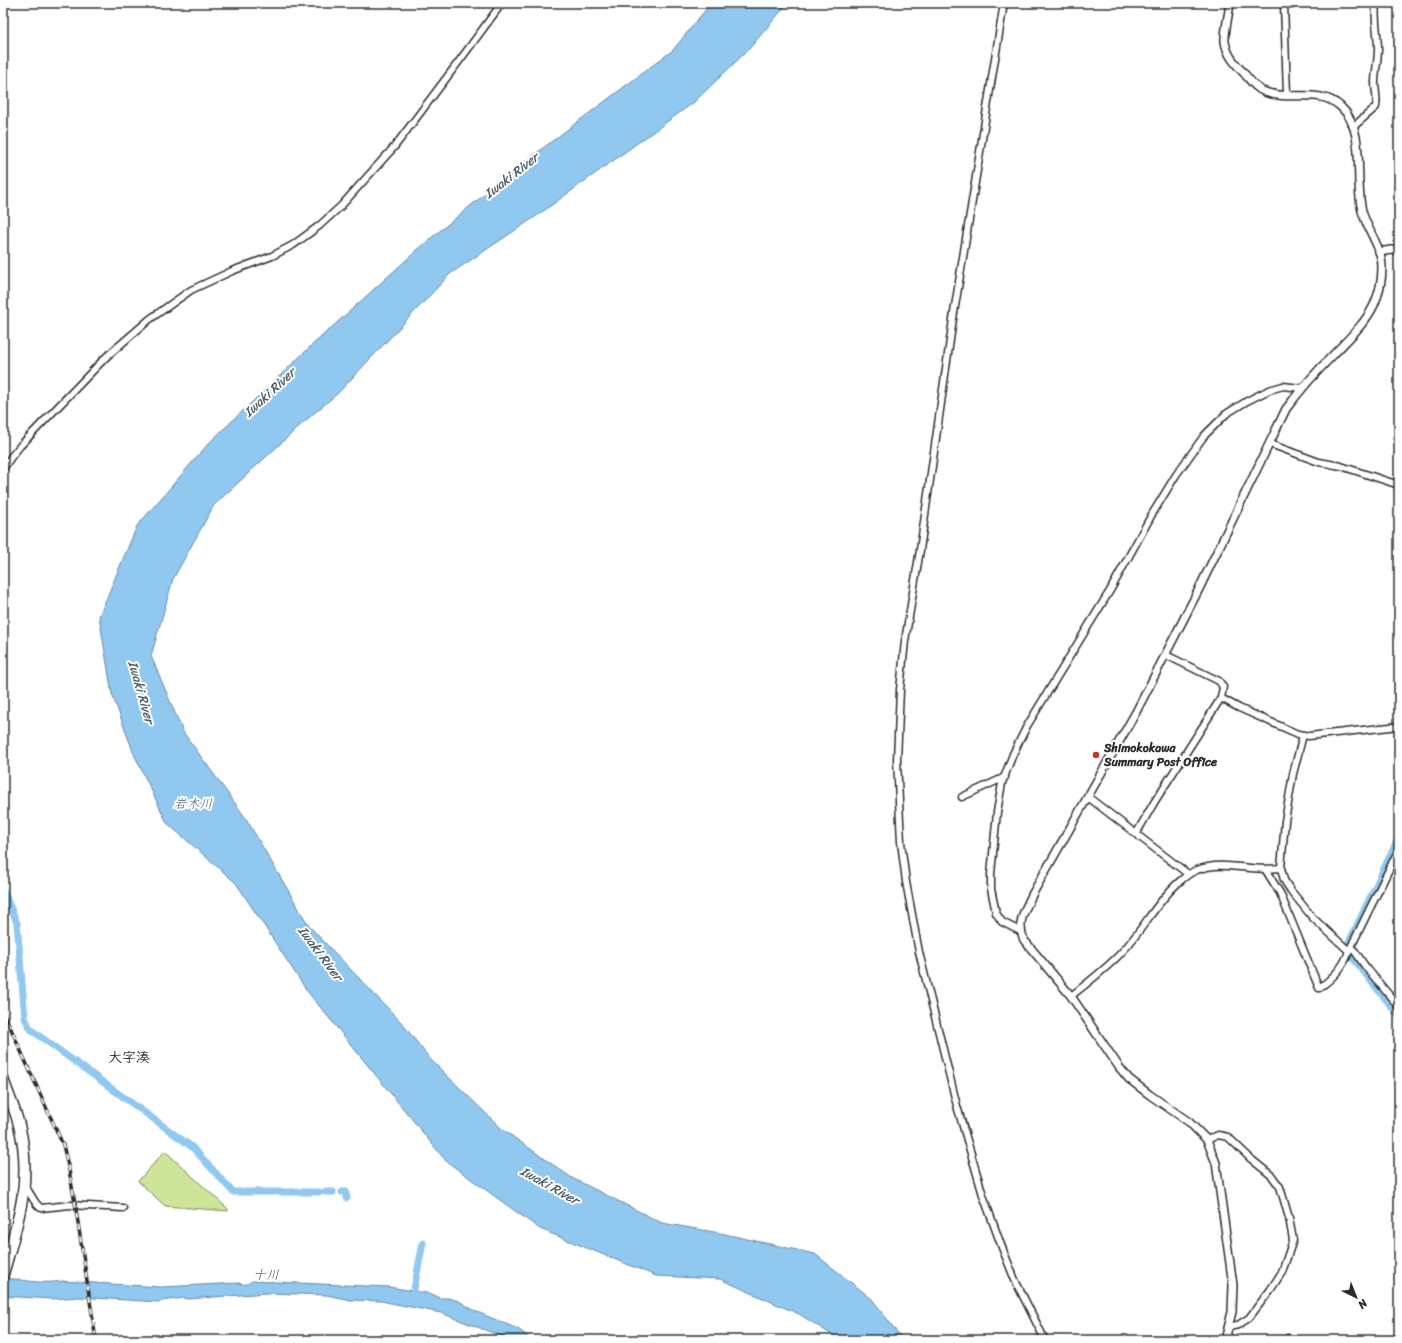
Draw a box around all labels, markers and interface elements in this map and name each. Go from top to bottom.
water label: Iwaki River [478,145,546,205]
water label: Iwaki River [237,360,303,423]
water label: Iwaki River [121,657,162,729]
place label: Shimokokawa Summary Post Office [1103,737,1218,773]
marker: Shimokokawa Summary Post Office [1091,750,1101,760]
water label: 岩木川 [173,792,213,815]
water label: Iwaki River [292,920,351,988]
district label: 大字湊 [108,1045,150,1070]
water label: Iwaki River [515,1159,586,1212]
water label: 十川 [253,1263,279,1286]
north arrow [1336,1277,1376,1317]
text: N [1353,1294,1372,1314]

